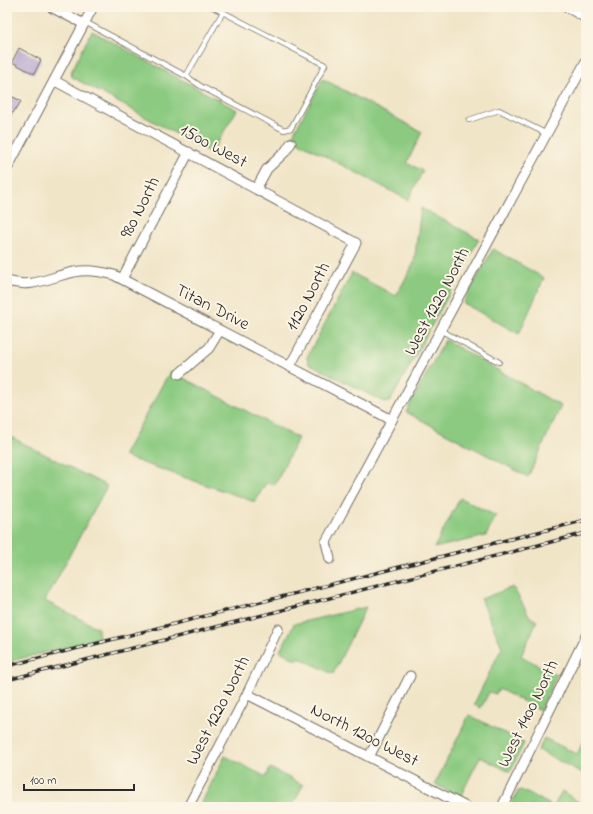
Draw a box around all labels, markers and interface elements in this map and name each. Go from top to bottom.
street label: 1500 West [175,118,251,176]
street label: 980 North [114,173,168,243]
street label: West 1220 North [399,243,477,361]
street label: 1120 North [280,258,338,336]
street label: Titan Drive [170,278,254,338]
street label: West 1220 North [180,652,258,770]
street label: West 1400 North [492,656,566,772]
street label: North 1200 West [305,698,423,774]
scale bar [24,766,134,792]
text: 100 m [30,772,57,790]

